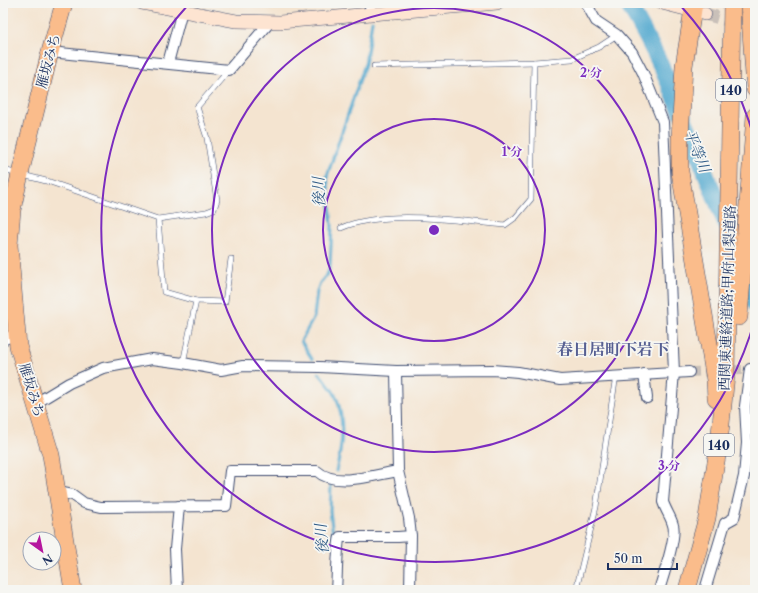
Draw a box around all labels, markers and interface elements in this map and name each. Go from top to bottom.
street label: 雁坂みち [32,32,64,90]
text: 2 分 [580,65,602,80]
road number: 140 [716,79,746,101]
water label: 平等川 [680,126,715,177]
text: 1 分 [502,144,522,159]
water label: 後川 [308,175,329,207]
street label: 西関東連絡道路;甲府山梨道路 [715,205,739,391]
centre of rings [427,223,441,237]
district label: 春日居町下岩下 [557,339,669,359]
street label: 雁坂みち [15,361,49,419]
road number: 140 [704,434,734,456]
text: 3 分 [658,458,680,473]
water label: 後川 [311,521,332,555]
north arrow [22,531,62,571]
scale bar [608,545,677,571]
text: N [39,551,55,568]
text: 50 m [614,551,643,566]

